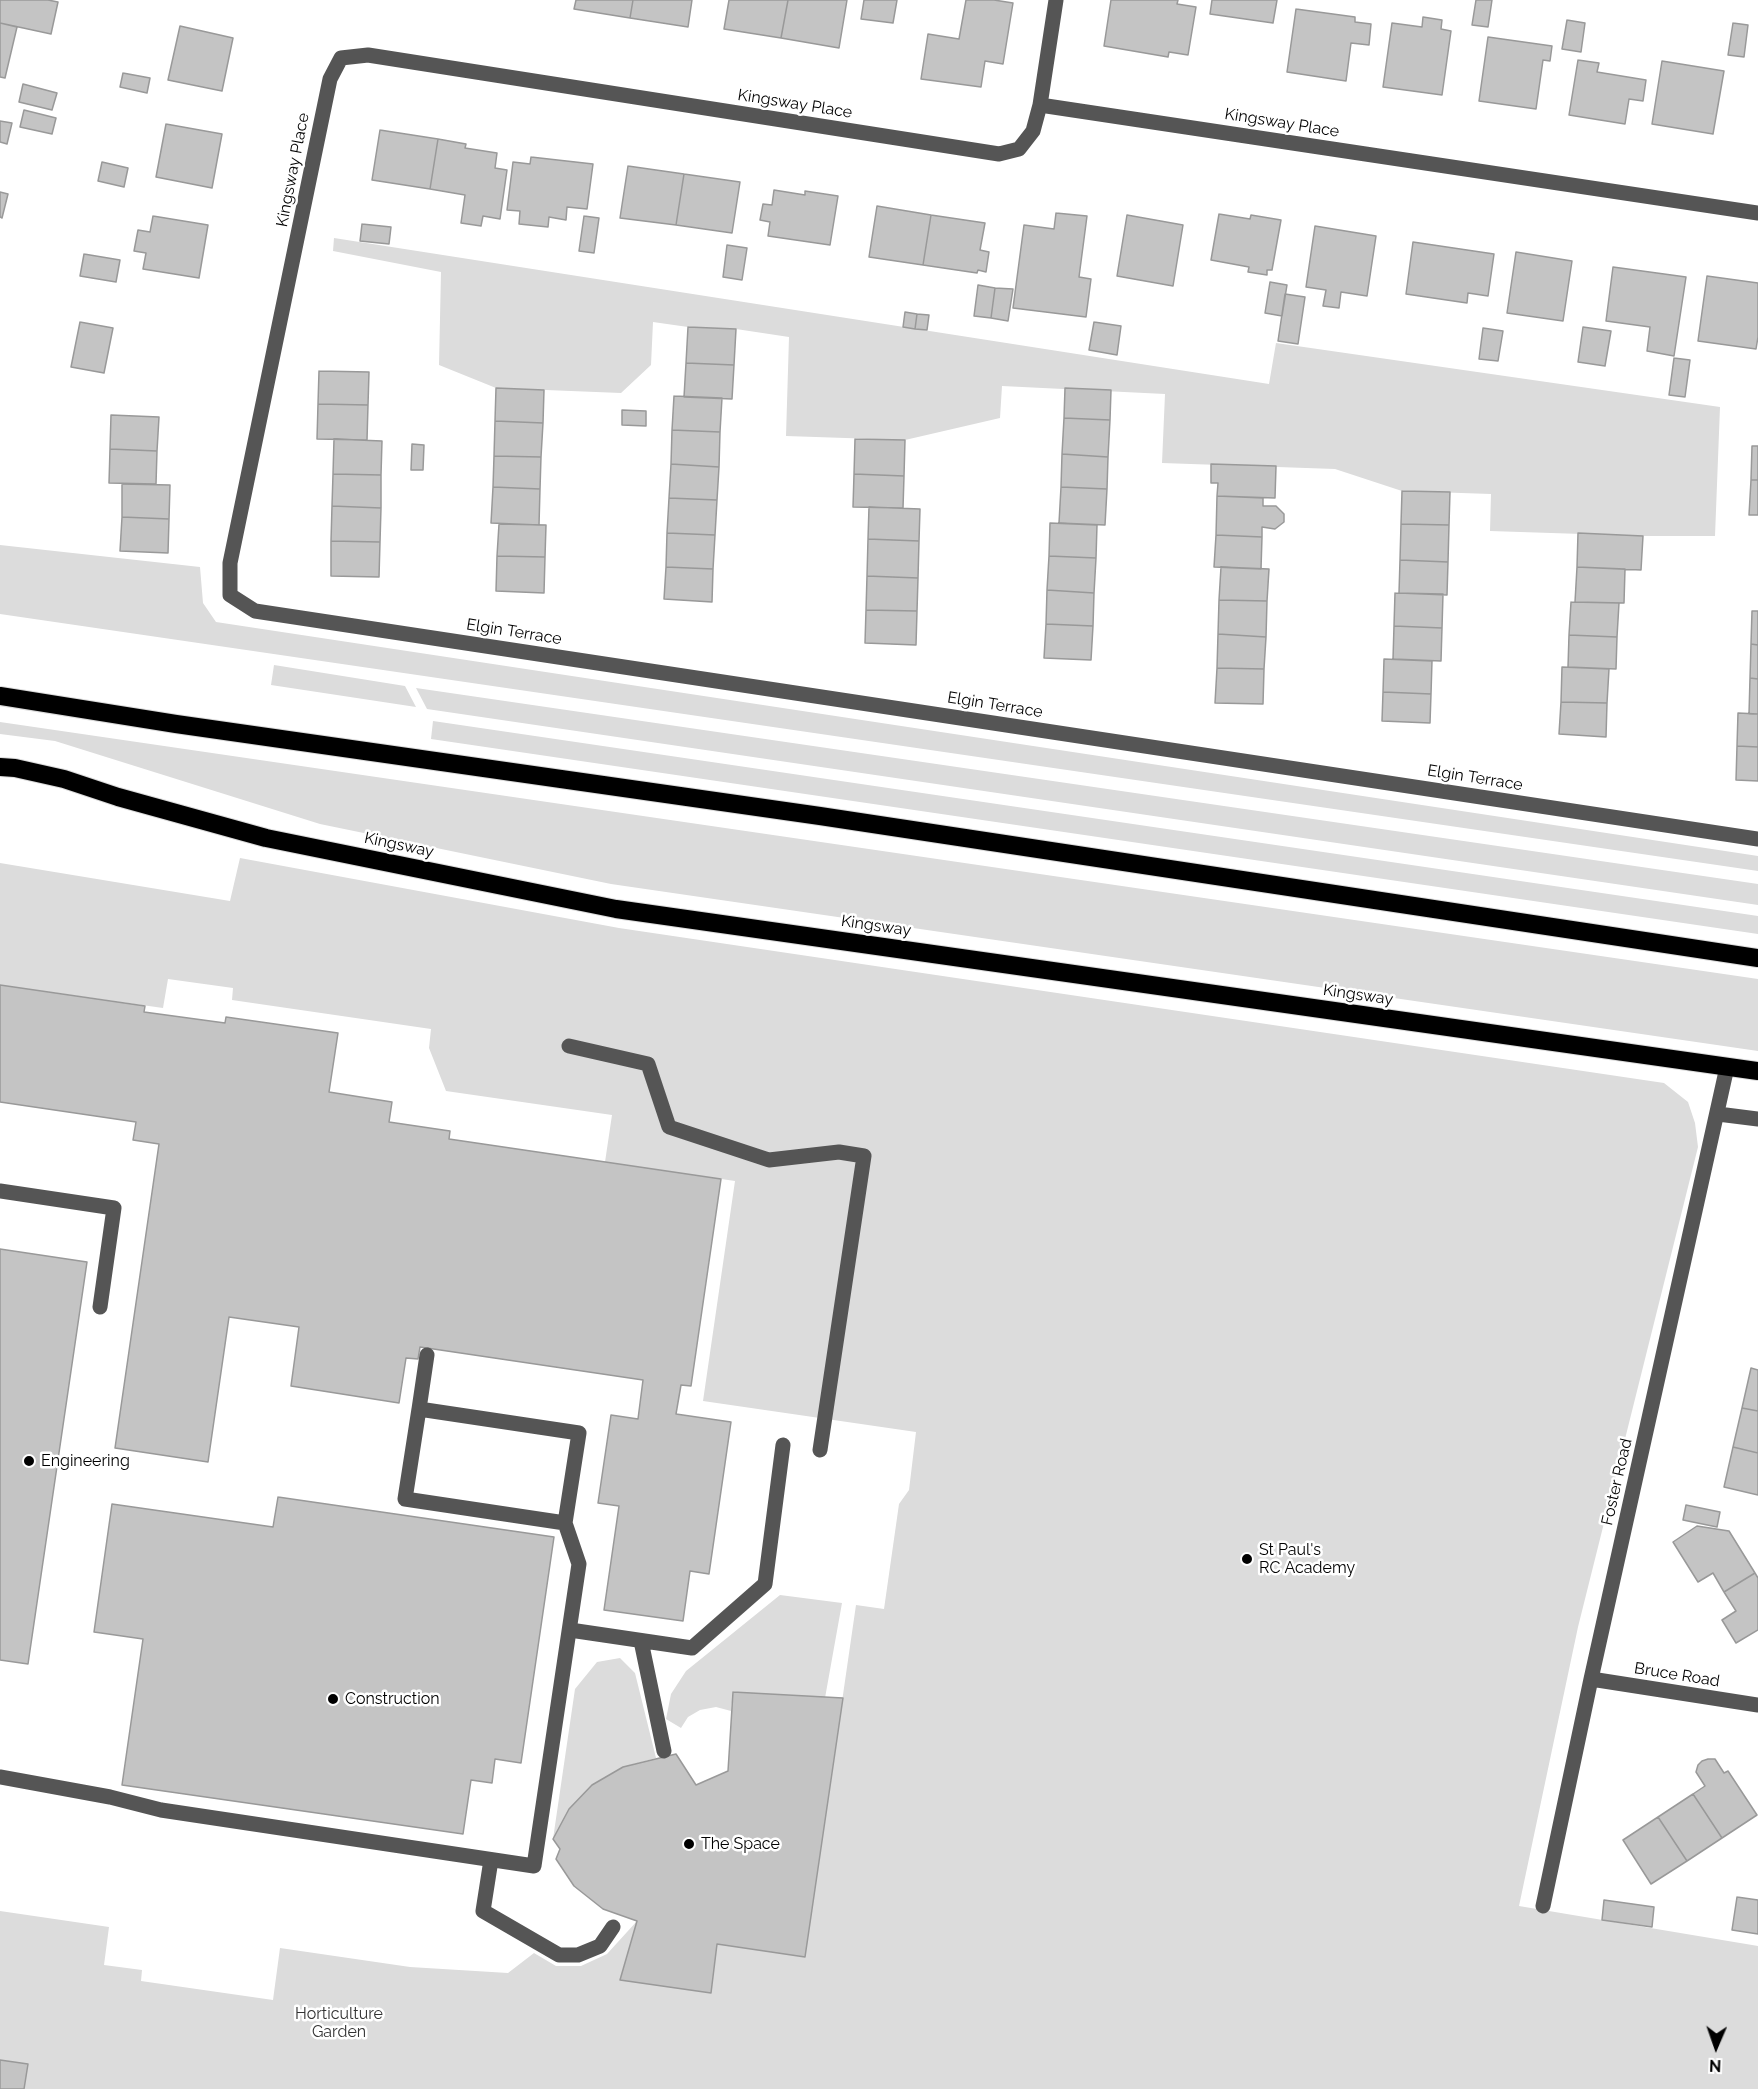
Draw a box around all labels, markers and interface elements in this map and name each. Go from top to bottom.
street label: Kingsway Place [736,85,854,123]
street label: Kingsway Place [1223,104,1341,142]
street label: Kingsway Place [273,111,313,229]
street label: Elgin Terrace [465,615,563,649]
street label: Elgin Terrace [946,688,1044,722]
street label: Elgin Terrace [1426,761,1524,795]
street label: Kingsway [363,828,435,862]
street label: Kingsway [840,912,912,940]
street label: Kingsway [1322,981,1394,1009]
street label: Foster Road [1598,1437,1636,1527]
place label: Engineering [41,1451,130,1471]
marker: Engineering [22,1454,36,1468]
place label: St Paul's RC Academy [1259,1540,1355,1578]
marker: St Paul's RC Academy [1240,1552,1254,1566]
street label: Bruce Road [1633,1659,1721,1691]
place label: Construction [345,1689,440,1709]
marker: Construction [326,1692,340,1706]
place label: The Space [701,1834,780,1854]
marker: The Space [682,1837,696,1851]
park label: Horticulture Garden [295,2004,383,2042]
north arrow [1686,2017,1746,2077]
text: N [1709,2056,1722,2075]

